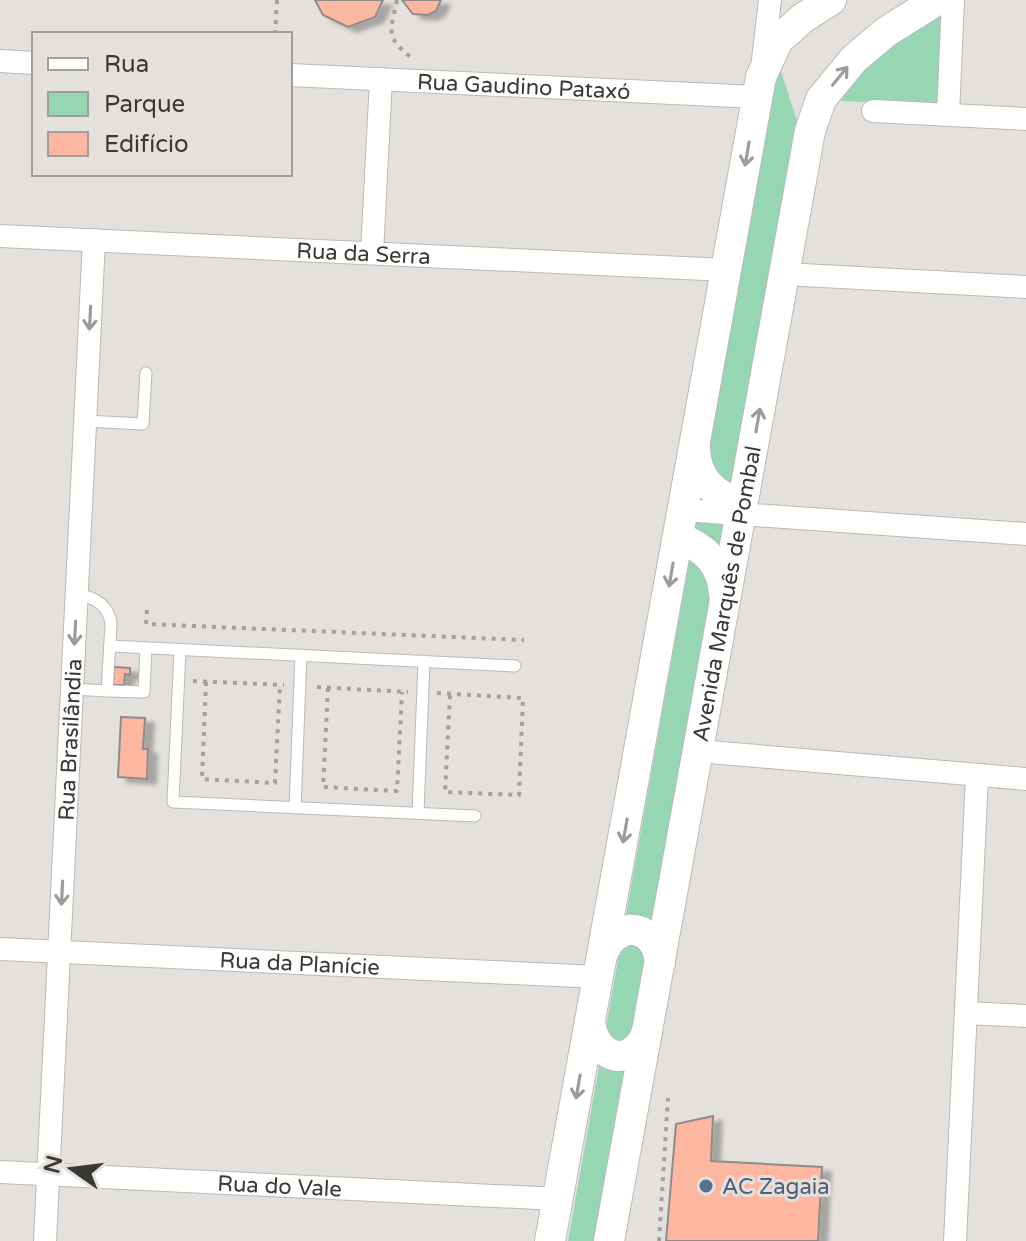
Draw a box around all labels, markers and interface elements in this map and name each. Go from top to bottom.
legend [32,32,292,176]
text: Rua [104,50,149,79]
one-way arrow [831,66,849,87]
street label: Rua Gaudino Pataxó [416,69,631,105]
text: Parque [104,90,185,119]
text: Edifício [104,130,189,159]
one-way arrow [738,141,753,166]
street label: Rua da Serra [296,238,431,270]
one-way arrow [82,304,97,331]
one-way arrow [751,408,766,434]
street label: Avenida Marquês de Pombal [688,444,767,744]
one-way arrow [662,562,677,588]
one-way arrow [67,620,82,646]
street label: Rua Brasilândia [54,658,87,821]
one-way arrow [616,818,631,843]
one-way arrow [54,879,69,906]
street label: Rua da Planície [219,947,380,981]
one-way arrow [570,1074,585,1099]
north arrow [32,1129,112,1209]
text: N [39,1153,68,1176]
street label: Rua do Vale [217,1171,342,1203]
place label: AC Zagaia [722,1174,830,1200]
marker: AC Zagaia [697,1177,715,1195]

